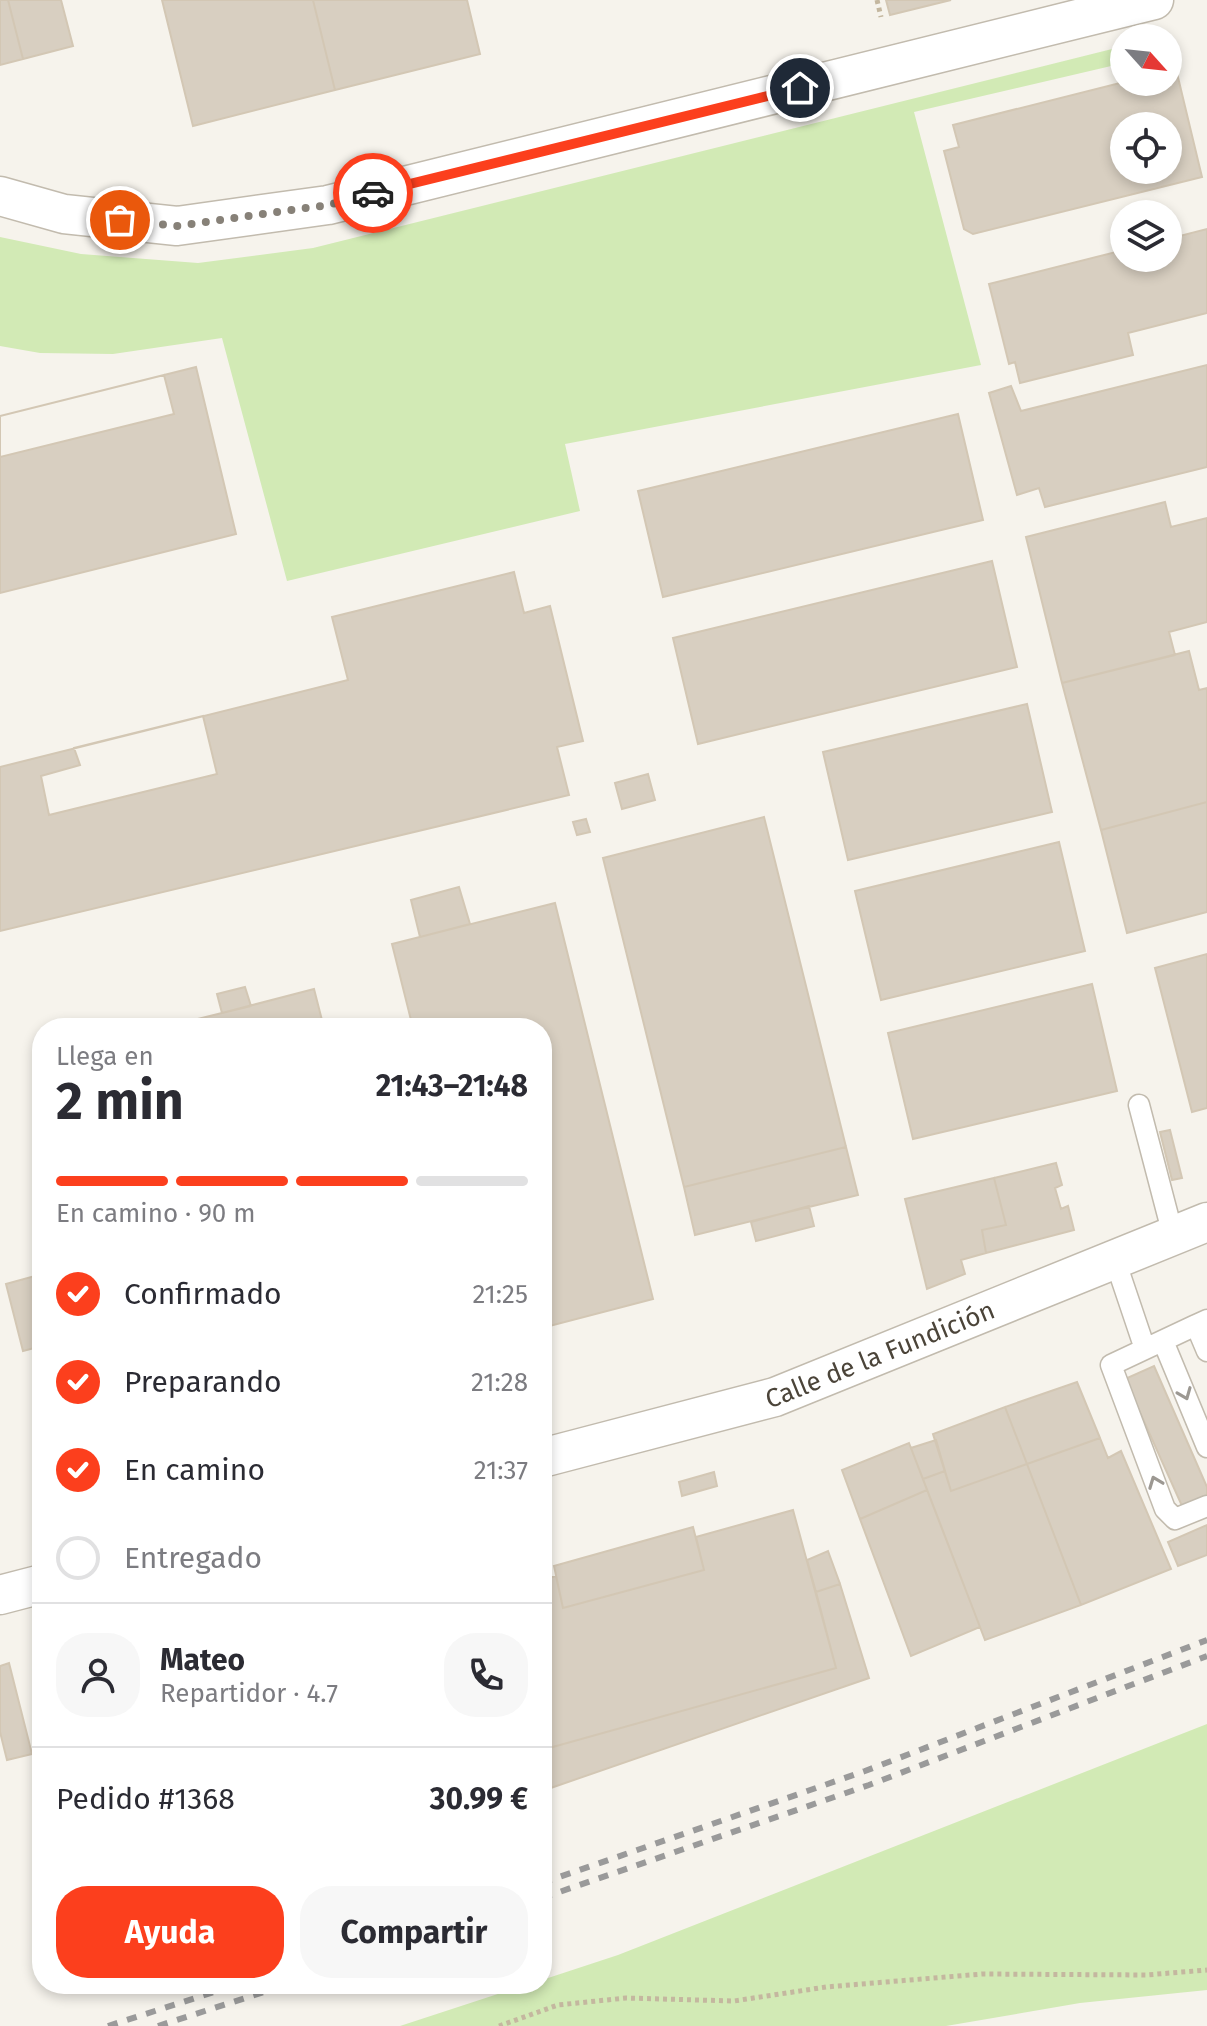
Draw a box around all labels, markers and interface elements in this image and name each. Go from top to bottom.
north arrow [1110,24,1182,96]
map controls [1110,24,1182,272]
pin [766,54,834,122]
icon: home [778,66,822,110]
button: locate [1110,112,1182,184]
courier [333,153,413,233]
icon: car [351,171,395,215]
pin [86,186,154,254]
icon: bag [98,198,142,242]
button: layers [1110,200,1182,272]
text: Llega en [56,1041,154,1072]
text: 21:43–21:48 [376,1068,528,1104]
text: 2 min [56,1070,184,1133]
text: En camino · 90 m [56,1198,255,1229]
icon: check [56,1272,100,1316]
text: Confirmado [124,1276,282,1312]
text: 21:25 [472,1279,528,1310]
street label: Calle de la Fundición [762,1295,999,1415]
icon: check [56,1360,100,1404]
text: Preparando [124,1364,282,1400]
text: 21:28 [471,1367,528,1398]
one-way arrow [1175,1386,1192,1400]
icon: check [56,1448,100,1492]
text: En camino [124,1452,265,1488]
text: 21:37 [474,1455,528,1486]
one-way arrow [1148,1476,1165,1490]
text: Entregado [124,1540,262,1576]
button: person [56,1633,140,1717]
button: phone [444,1633,528,1717]
text: Mateo [160,1642,245,1678]
text: Repartidor · 4.7 [160,1678,338,1709]
text: Pedido #1368 [56,1781,235,1817]
text: 30.99 € [430,1781,528,1817]
button: Ayuda [56,1886,284,1978]
button: Compartir [300,1886,528,1978]

